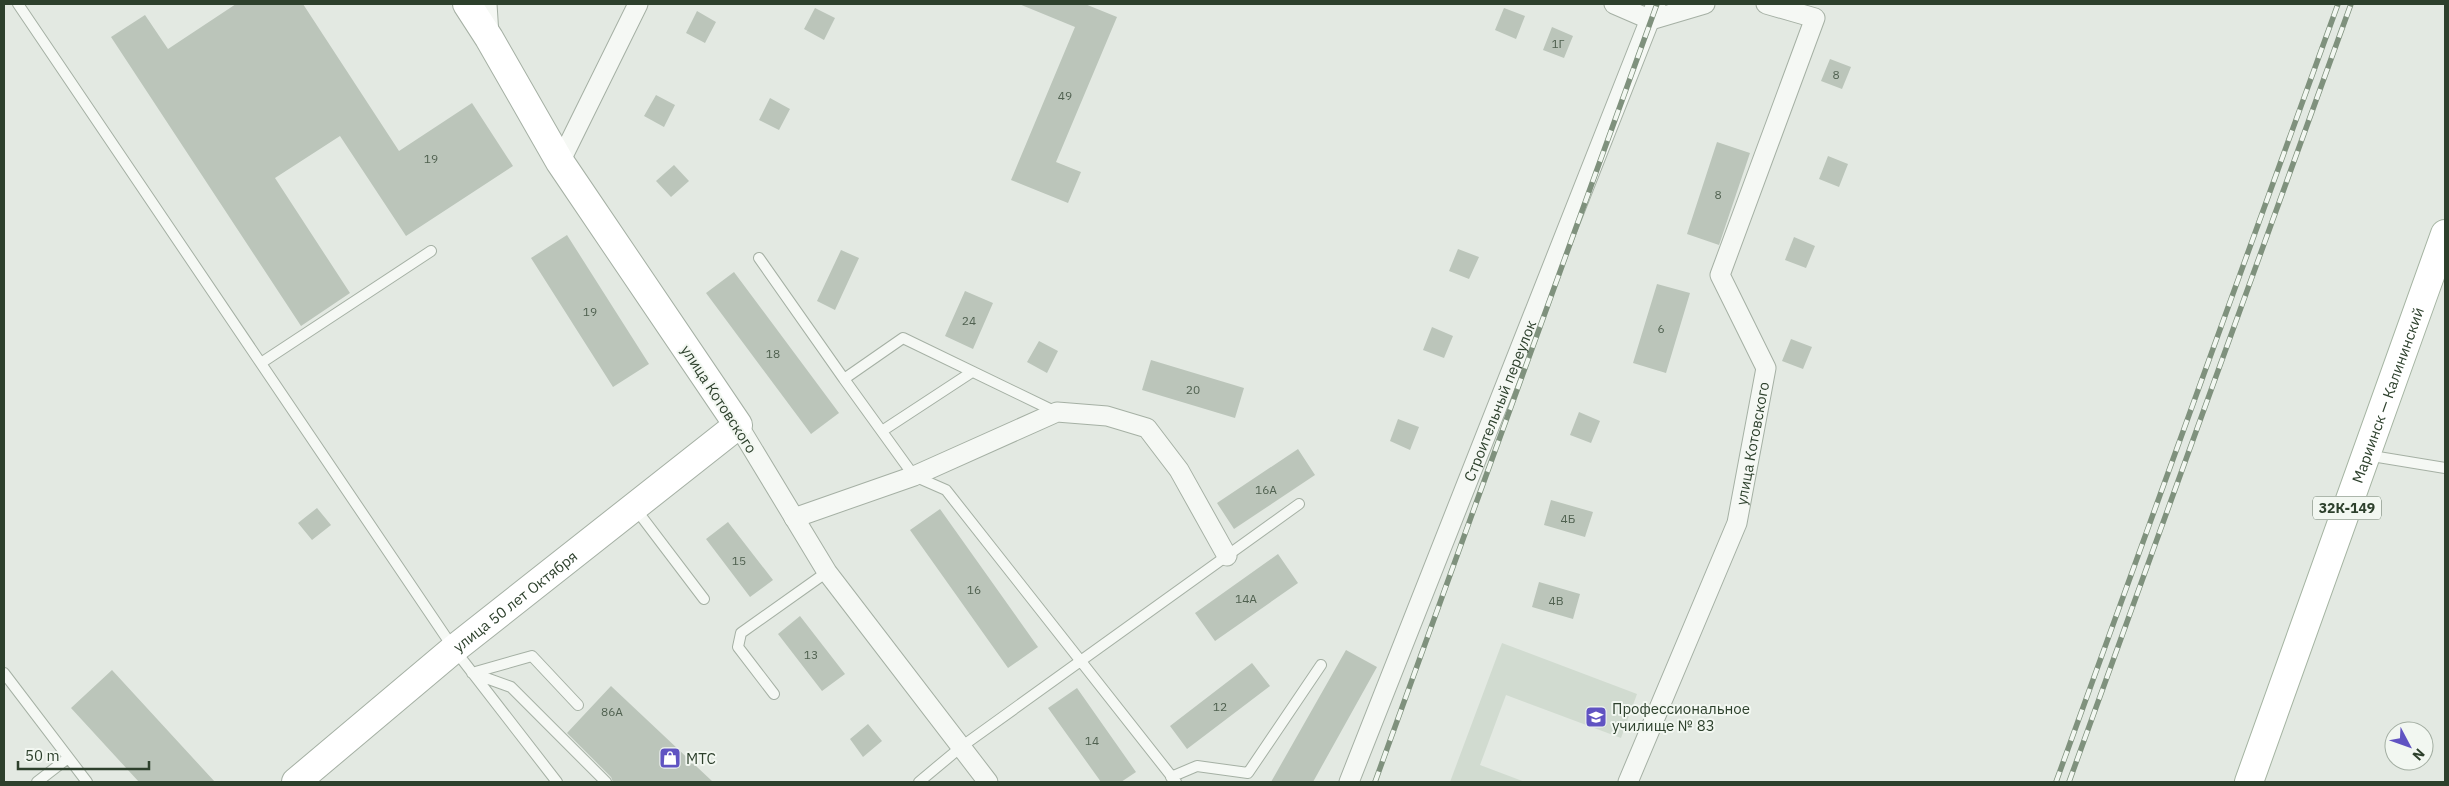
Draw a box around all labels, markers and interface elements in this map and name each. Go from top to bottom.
house number: 1Г [1551,36,1565,51]
house number: 8 [1832,67,1840,82]
house number: 49 [1058,88,1072,103]
house number: 19 [424,151,438,166]
house number: 8 [1714,187,1722,202]
house number: 19 [583,304,597,319]
street label: Мариинск — Калининский [2347,305,2428,485]
house number: 24 [962,313,976,328]
street label: Строительный переулок [1459,317,1540,484]
house number: 6 [1657,321,1665,336]
street label: улица Котовского [677,341,761,457]
house number: 18 [766,346,780,361]
street label: улица Котовского [1731,380,1773,507]
house number: 20 [1186,382,1200,397]
house number: 16А [1255,482,1277,497]
road number: 32К-149 [2313,496,2381,520]
house number: 4Б [1561,511,1575,526]
street label: улица 50 лет Октября [449,546,581,656]
house number: 15 [732,553,746,568]
house number: 16 [967,582,981,597]
house number: 14А [1235,591,1257,606]
house number: 4В [1548,593,1564,608]
house number: 13 [804,647,818,662]
house number: 12 [1213,699,1227,714]
place label: Профессиональное училище № 83 [1612,699,1750,735]
house number: 86А [601,704,623,719]
school or university icon: Профессиональное училище № 83 [1584,705,1608,729]
north arrow [2384,721,2434,771]
house number: 14 [1085,733,1099,748]
scale bar [18,738,149,770]
text: N [2409,745,2429,764]
text: 50 m [25,746,60,765]
shop icon: МТС [658,746,682,770]
place label: МТС [686,749,716,768]

